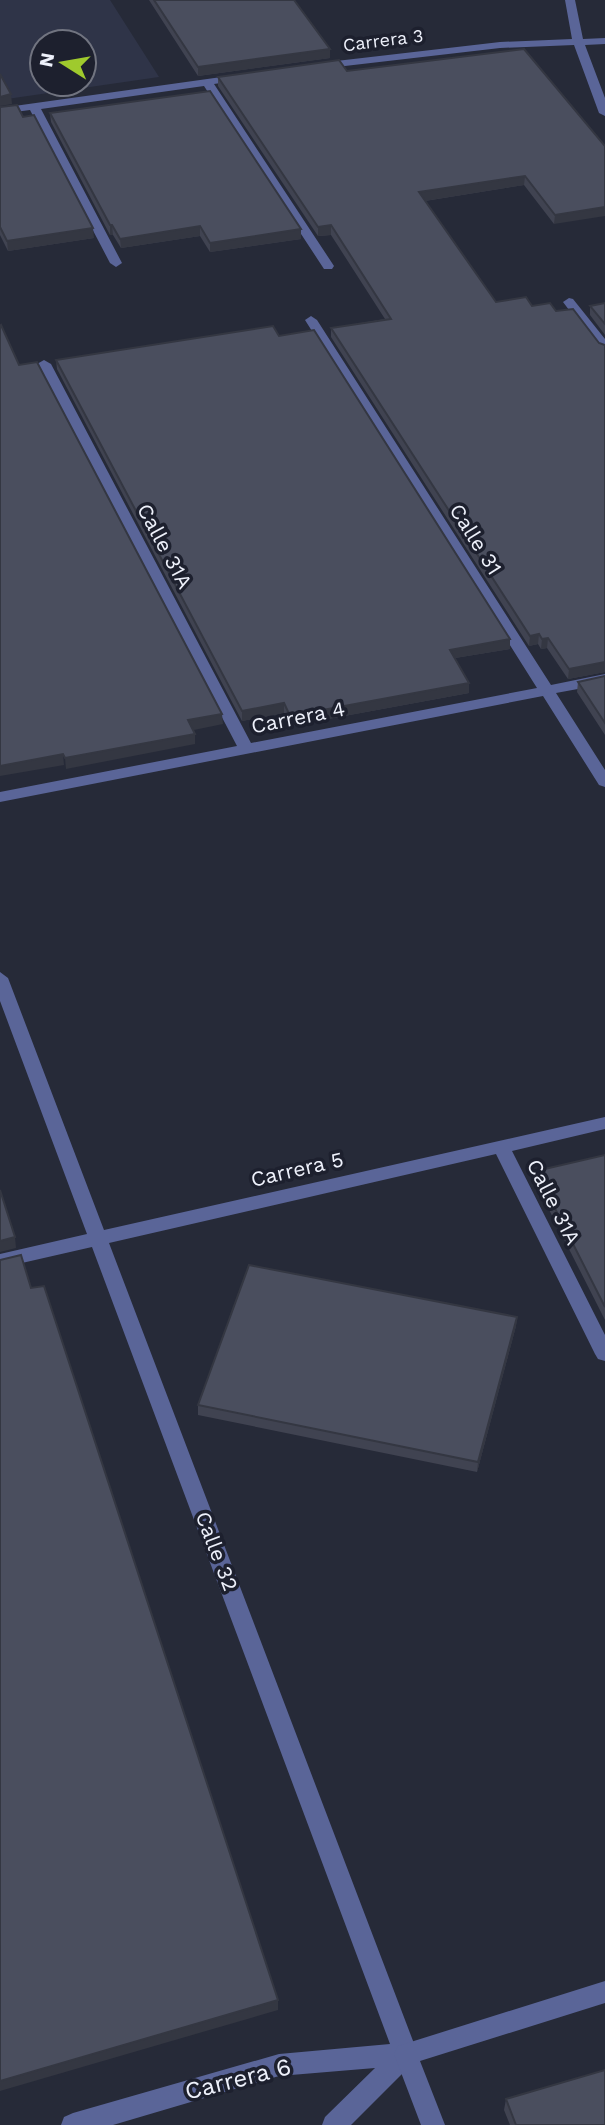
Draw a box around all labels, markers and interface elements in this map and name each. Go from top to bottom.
street label: Carrera 3 [342,25,424,55]
north arrow [28,28,98,98]
text: N [34,51,59,69]
street label: Calle 31A [132,499,198,593]
street label: Calle 31 [445,499,507,579]
street label: Carrera 4 [249,696,347,738]
street label: Carrera 5 [248,1146,346,1192]
street label: Calle 31A [522,1155,586,1249]
street label: Calle 32 [190,1508,244,1594]
street label: Carrera 6 [182,2052,294,2106]

